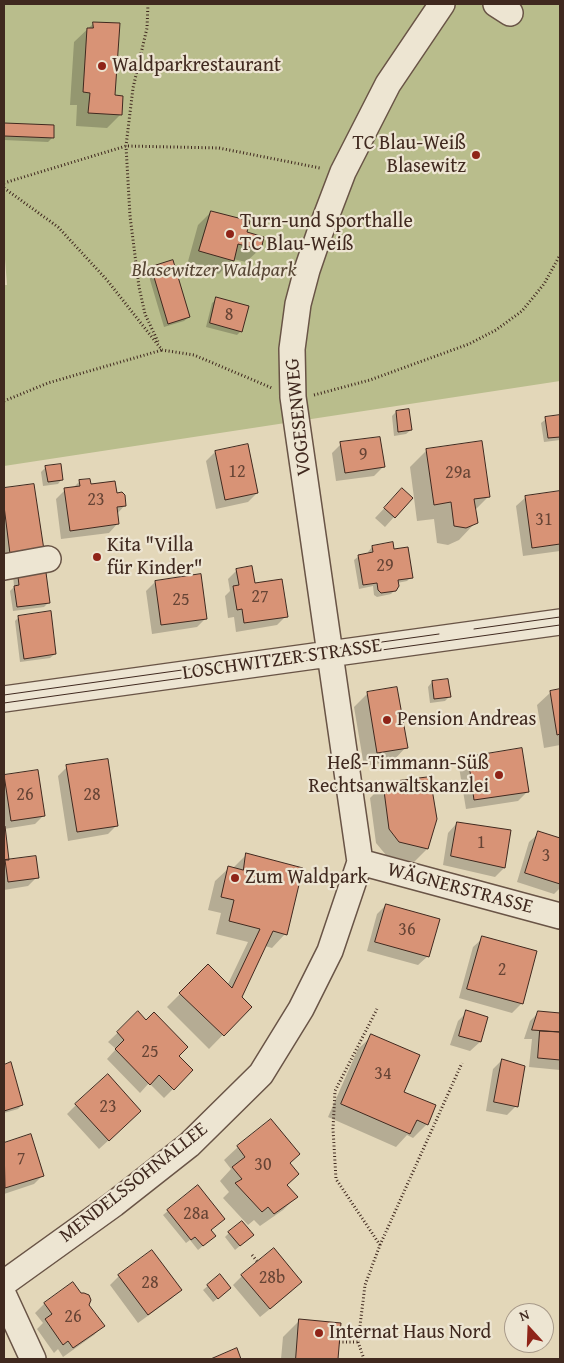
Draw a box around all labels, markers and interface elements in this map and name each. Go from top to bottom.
place label: Waldparkrestaurant [112,54,281,78]
marker: Waldparkrestaurant [96,60,108,72]
place label: TC Blau-Weiß Blasewitz [352,132,466,179]
marker: TC Blau-Weiß Blasewitz [470,149,482,161]
place label: Turn-und Sporthalle TC Blau-Weiß [240,210,413,257]
marker: Turn-und Sporthalle TC Blau-Weiß [224,228,236,240]
park label: Blasewitzer Waldpark [131,259,297,283]
house number: 8 [225,304,233,326]
street label: VOGESENWEG [281,357,317,477]
house number: 9 [359,444,367,466]
house number: 12 [228,461,246,483]
house number: 29a [445,462,471,484]
house number: 23 [87,489,105,511]
house number: 31 [535,509,553,531]
place label: Kita "Villa für Kinder" [107,534,203,581]
marker: Kita "Villa für Kinder" [91,551,103,563]
house number: 29 [376,555,394,577]
house number: 27 [251,586,269,608]
house number: 25 [172,589,190,611]
street label: LOSCHWITZER STRASSE [181,634,383,686]
place label: Pension Andreas [397,708,537,732]
marker: Pension Andreas [381,714,393,726]
place label: Heß-Timmann-Süß Rechtsanwaltskanzlei [308,752,489,799]
marker: Heß-Timmann-Süß Rechtsanwaltskanzlei [493,769,505,781]
house number: 26 [16,784,34,806]
house number: 28 [83,784,101,806]
house number: 1 [477,832,485,854]
house number: 3 [542,845,550,867]
street label: WÄGNERSTRASSE [385,858,535,920]
place label: Zum Waldpark [245,866,368,890]
marker: Zum Waldpark [229,872,241,884]
house number: 36 [398,919,416,941]
house number: 2 [498,959,506,981]
house number: 25 [141,1041,159,1063]
house number: 34 [374,1063,392,1085]
house number: 23 [99,1096,117,1118]
street label: MENDELSSOHNALLEE [55,1118,213,1248]
house number: 7 [17,1148,25,1170]
house number: 30 [254,1154,272,1176]
house number: 28a [183,1203,209,1225]
house number: 28b [259,1267,285,1289]
house number: 28 [141,1272,159,1294]
north arrow [504,1303,554,1353]
text: N [516,1304,532,1326]
house number: 26 [64,1306,82,1328]
place label: Internat Haus Nord [329,1321,491,1345]
marker: Internat Haus Nord [313,1327,325,1339]

